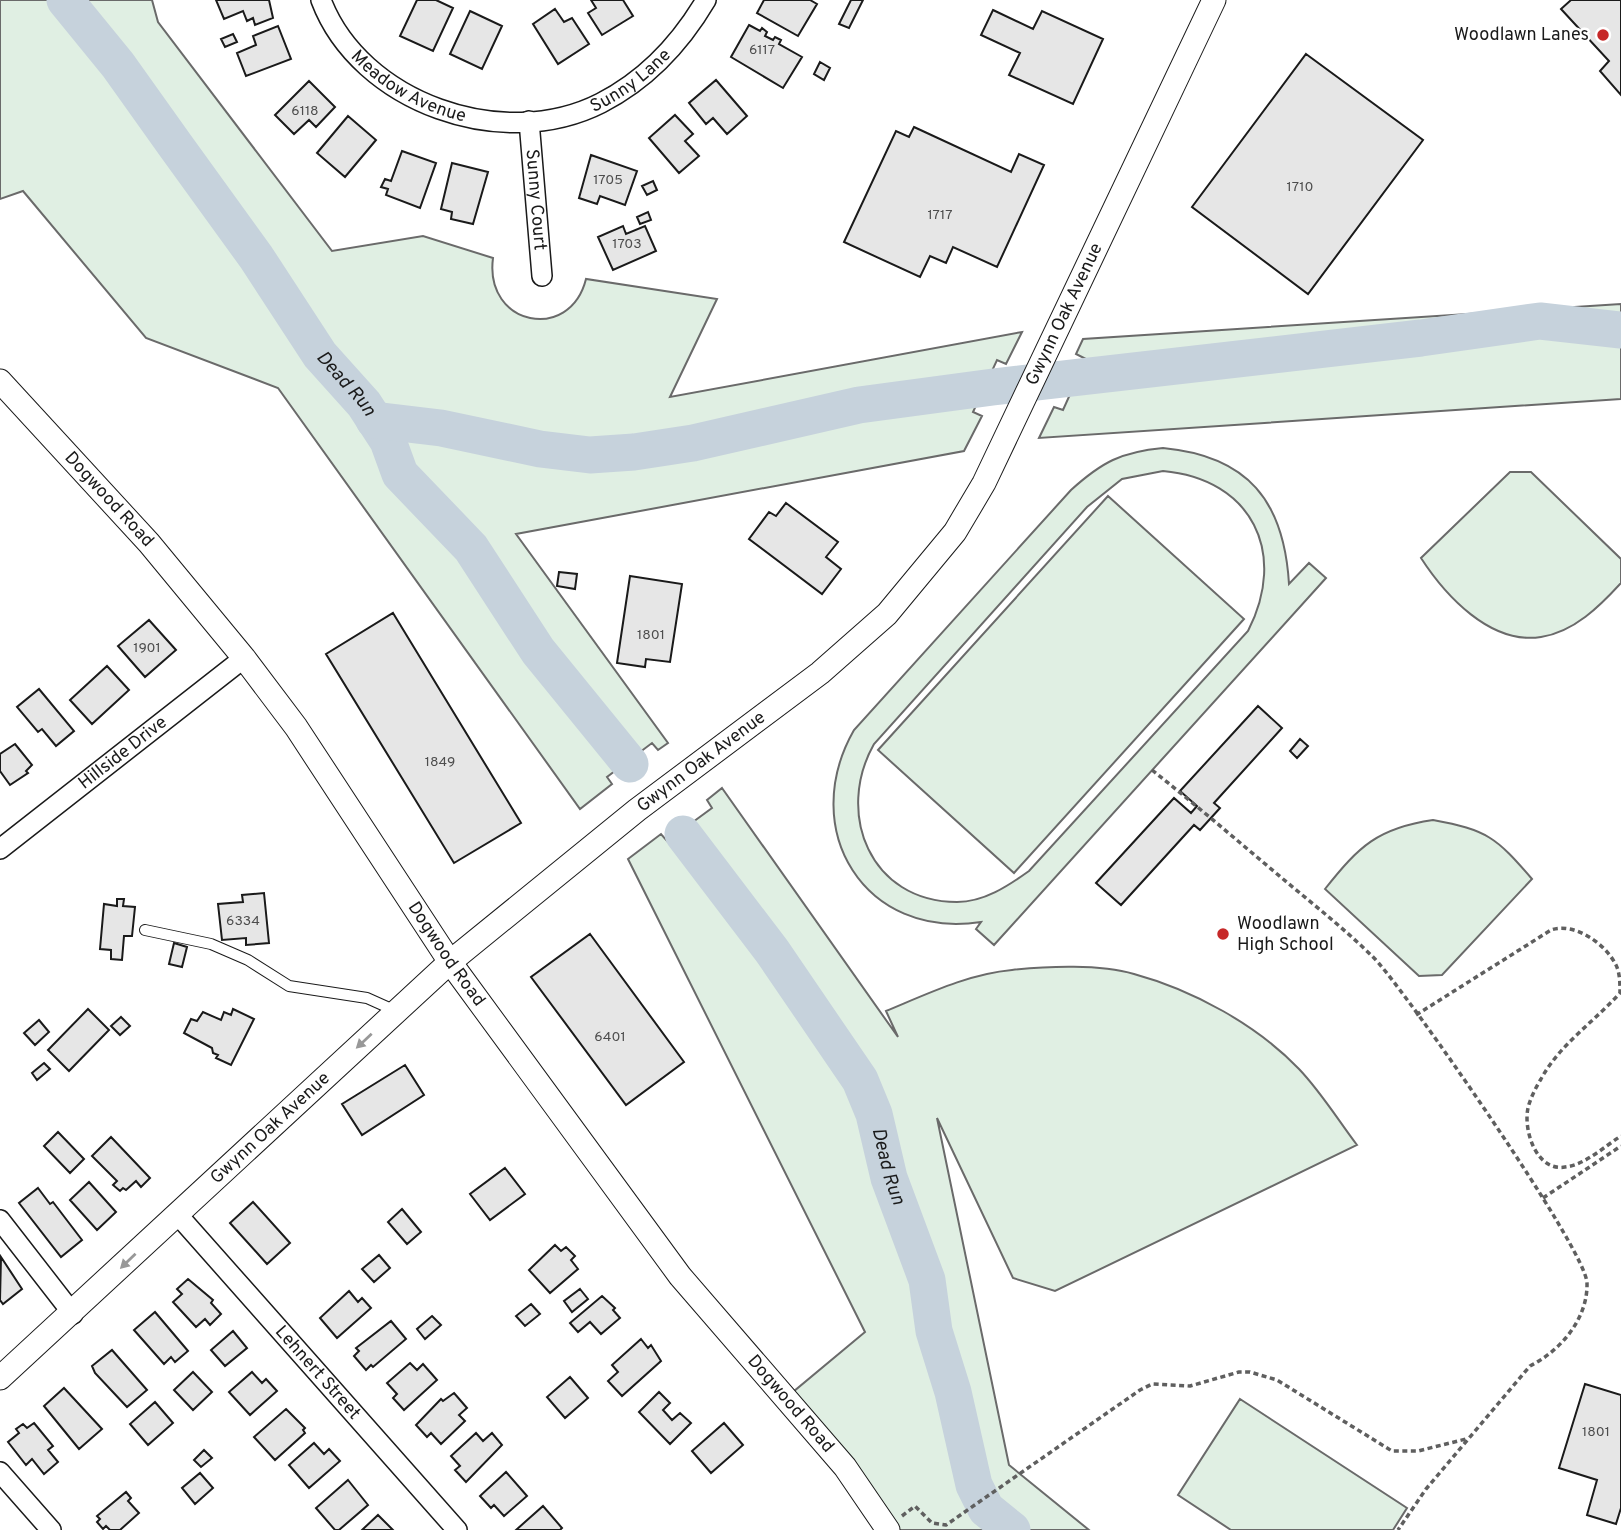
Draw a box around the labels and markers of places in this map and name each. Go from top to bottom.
place label: Woodlawn Lanes [1454,24,1589,47]
marker: Woodlawn Lanes [1595,27,1611,43]
place label: Woodlawn High School [1237,913,1334,957]
marker: Woodlawn High School [1215,926,1231,942]

